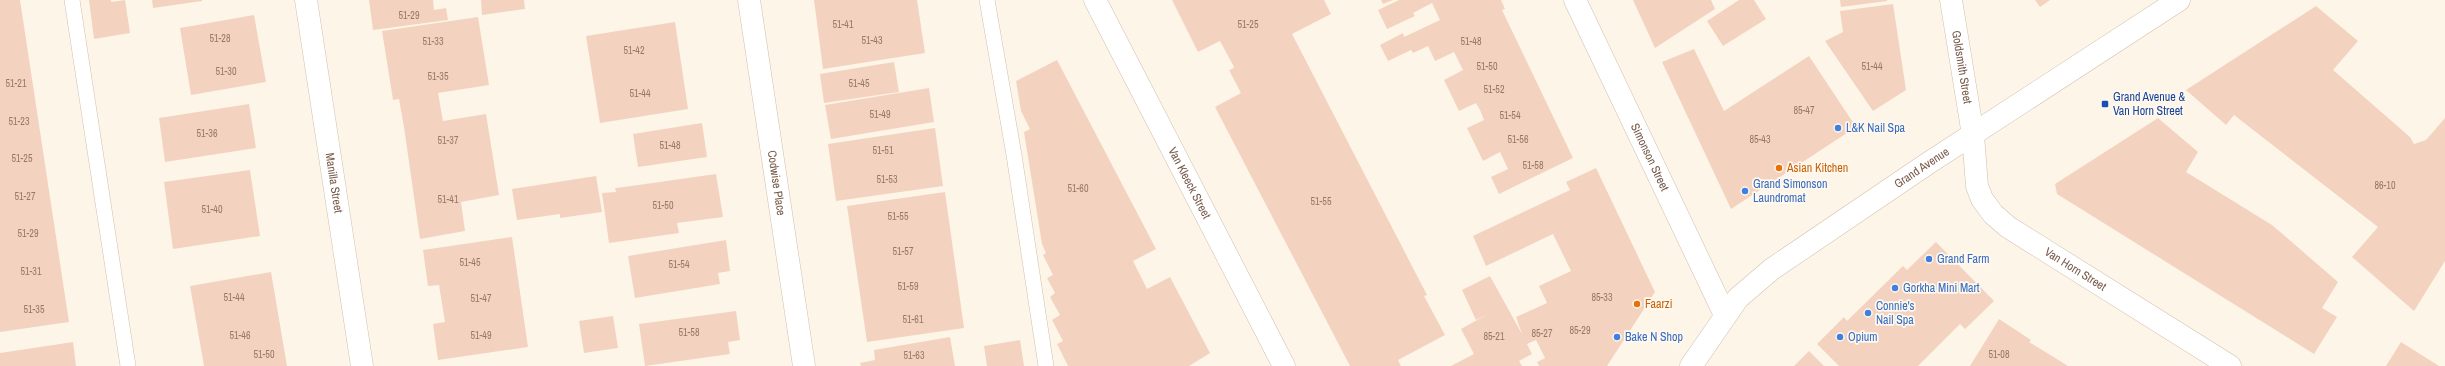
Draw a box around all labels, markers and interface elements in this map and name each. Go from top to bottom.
house number: 51-29 [399,9,420,22]
house number: 51-41 [833,18,854,31]
house number: 51-25 [1238,18,1259,31]
street label: Goldsmith Street [1948,29,1976,105]
house number: 51-28 [210,32,231,45]
house number: 51-43 [862,34,883,47]
house number: 51-33 [423,35,444,48]
house number: 51-48 [1461,35,1482,48]
house number: 51-42 [624,44,645,57]
house number: 51-50 [1477,60,1498,73]
house number: 51-44 [1862,60,1883,73]
house number: 51-30 [216,65,237,78]
house number: 51-35 [428,70,449,83]
house number: 51-21 [6,77,27,90]
house number: 51-45 [849,77,870,90]
house number: 51-52 [1484,83,1505,96]
house number: 51-44 [630,87,651,100]
place label: Grand Avenue & Van Horn Street [2113,89,2185,119]
marker: Grand Avenue & Van Horn Street [2100,99,2110,109]
house number: 85-47 [1794,104,1815,117]
house number: 51-49 [870,108,891,121]
house number: 51-54 [1500,109,1521,122]
house number: 51-23 [9,115,30,128]
street label: Simonson Street [1627,120,1673,194]
place label: L&K Nail Spa [1846,120,1906,136]
marker: L&K Nail Spa [1833,123,1843,133]
house number: 51-36 [197,127,218,140]
house number: 51-56 [1508,133,1529,146]
house number: 85-43 [1750,133,1771,146]
house number: 51-37 [438,134,459,147]
house number: 51-48 [660,139,681,152]
house number: 51-51 [873,144,894,157]
street label: Grand Avenue [1891,144,1952,192]
street label: Van Kleeck Street [1164,145,1215,222]
street label: Codwise Place [764,149,789,217]
house number: 51-25 [12,152,33,165]
street label: Manilla Street [321,152,347,214]
house number: 51-58 [1523,159,1544,172]
place label: Asian Kitchen [1786,160,1848,176]
marker: Asian Kitchen [1774,163,1784,173]
house number: 51-53 [877,173,898,186]
place label: Grand Simonson Laundromat [1753,176,1827,206]
house number: 86-10 [2375,179,2396,192]
house number: 51-60 [1068,182,1089,195]
marker: Grand Simonson Laundromat [1740,186,1750,196]
house number: 51-27 [15,190,36,203]
house number: 51-41 [438,193,459,206]
house number: 51-55 [1311,195,1332,208]
house number: 51-50 [653,199,674,212]
house number: 51-40 [202,203,223,216]
house number: 51-55 [888,210,909,223]
house number: 51-29 [18,227,39,240]
street label: Van Horn Street [2042,244,2110,295]
house number: 51-57 [893,245,914,258]
place label: Grand Farm [1937,251,1990,267]
marker: Grand Farm [1924,254,1934,264]
house number: 51-45 [460,256,481,269]
house number: 51-54 [669,258,690,271]
house number: 51-31 [21,265,42,278]
house number: 51-59 [898,280,919,293]
place label: Gorkha Mini Mart [1903,280,1980,296]
marker: Gorkha Mini Mart [1890,283,1900,293]
house number: 51-44 [224,291,245,304]
house number: 85-33 [1592,291,1613,304]
house number: 51-47 [471,292,492,305]
place label: Faarzi [1645,296,1672,312]
place label: Connie's Nail Spa [1876,298,1915,328]
marker: Faarzi [1632,299,1642,309]
house number: 51-35 [24,303,45,316]
marker: Connie's Nail Spa [1863,308,1873,318]
house number: 51-61 [903,313,924,326]
house number: 85-29 [1570,324,1591,337]
house number: 51-58 [679,326,700,339]
house number: 85-27 [1532,327,1553,340]
house number: 51-46 [230,329,251,342]
house number: 51-49 [471,329,492,342]
place label: Bake N Shop [1625,329,1683,345]
place label: Opium [1848,329,1878,345]
house number: 85-21 [1484,330,1505,343]
marker: Bake N Shop [1612,332,1622,342]
marker: Opium [1835,332,1845,342]
house number: 51-50 [254,348,275,361]
house number: 51-08 [1989,348,2010,361]
house number: 51-63 [904,349,925,362]

